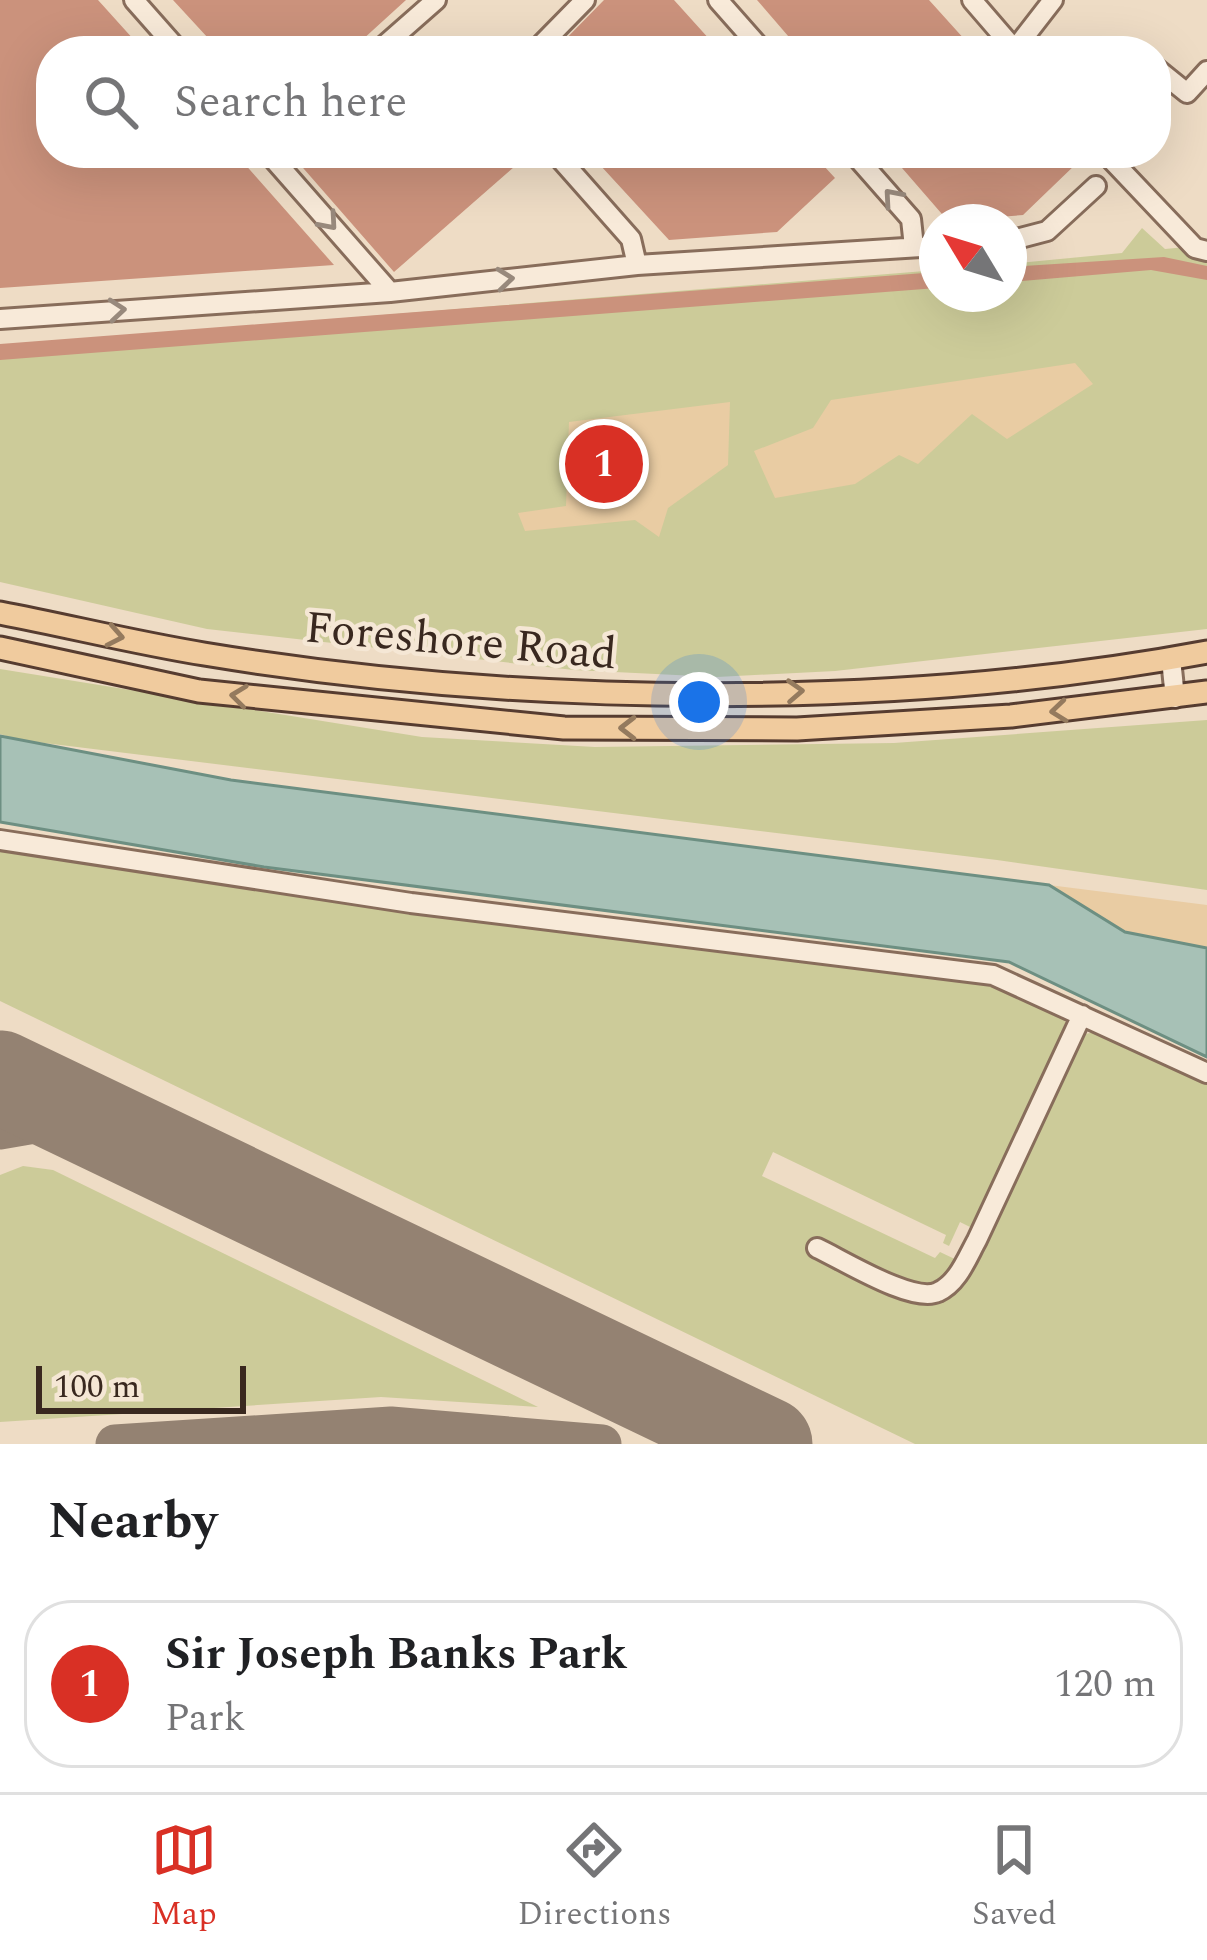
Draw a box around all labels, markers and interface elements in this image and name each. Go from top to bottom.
search box [36,36,1171,168]
text: Search here [174,68,407,137]
icon: search [78,69,144,135]
one-way arrow [885,189,906,210]
north arrow [919,204,1027,312]
one-way arrow [315,209,336,230]
one-way arrow [495,267,515,293]
one-way arrow [108,298,127,323]
pin: 1 [565,419,643,509]
street label: Foreshore Road [302,594,619,689]
one-way arrow [104,622,124,648]
your location [669,672,729,732]
one-way arrow [786,679,805,705]
one-way arrow [229,684,249,710]
one-way arrow [1049,697,1069,723]
one-way arrow [618,715,636,741]
scale bar [36,1360,246,1413]
text: 100 m [54,1362,140,1412]
text: Nearby [48,1483,217,1561]
text: Sir Joseph Banks Park [165,1620,627,1689]
text: 1 [79,1655,101,1714]
text: 120 m [1054,1655,1156,1714]
text: Park [165,1689,245,1748]
tab: Map [150,1817,217,1939]
tab: Directions [517,1817,671,1939]
tab: Saved [972,1817,1057,1939]

